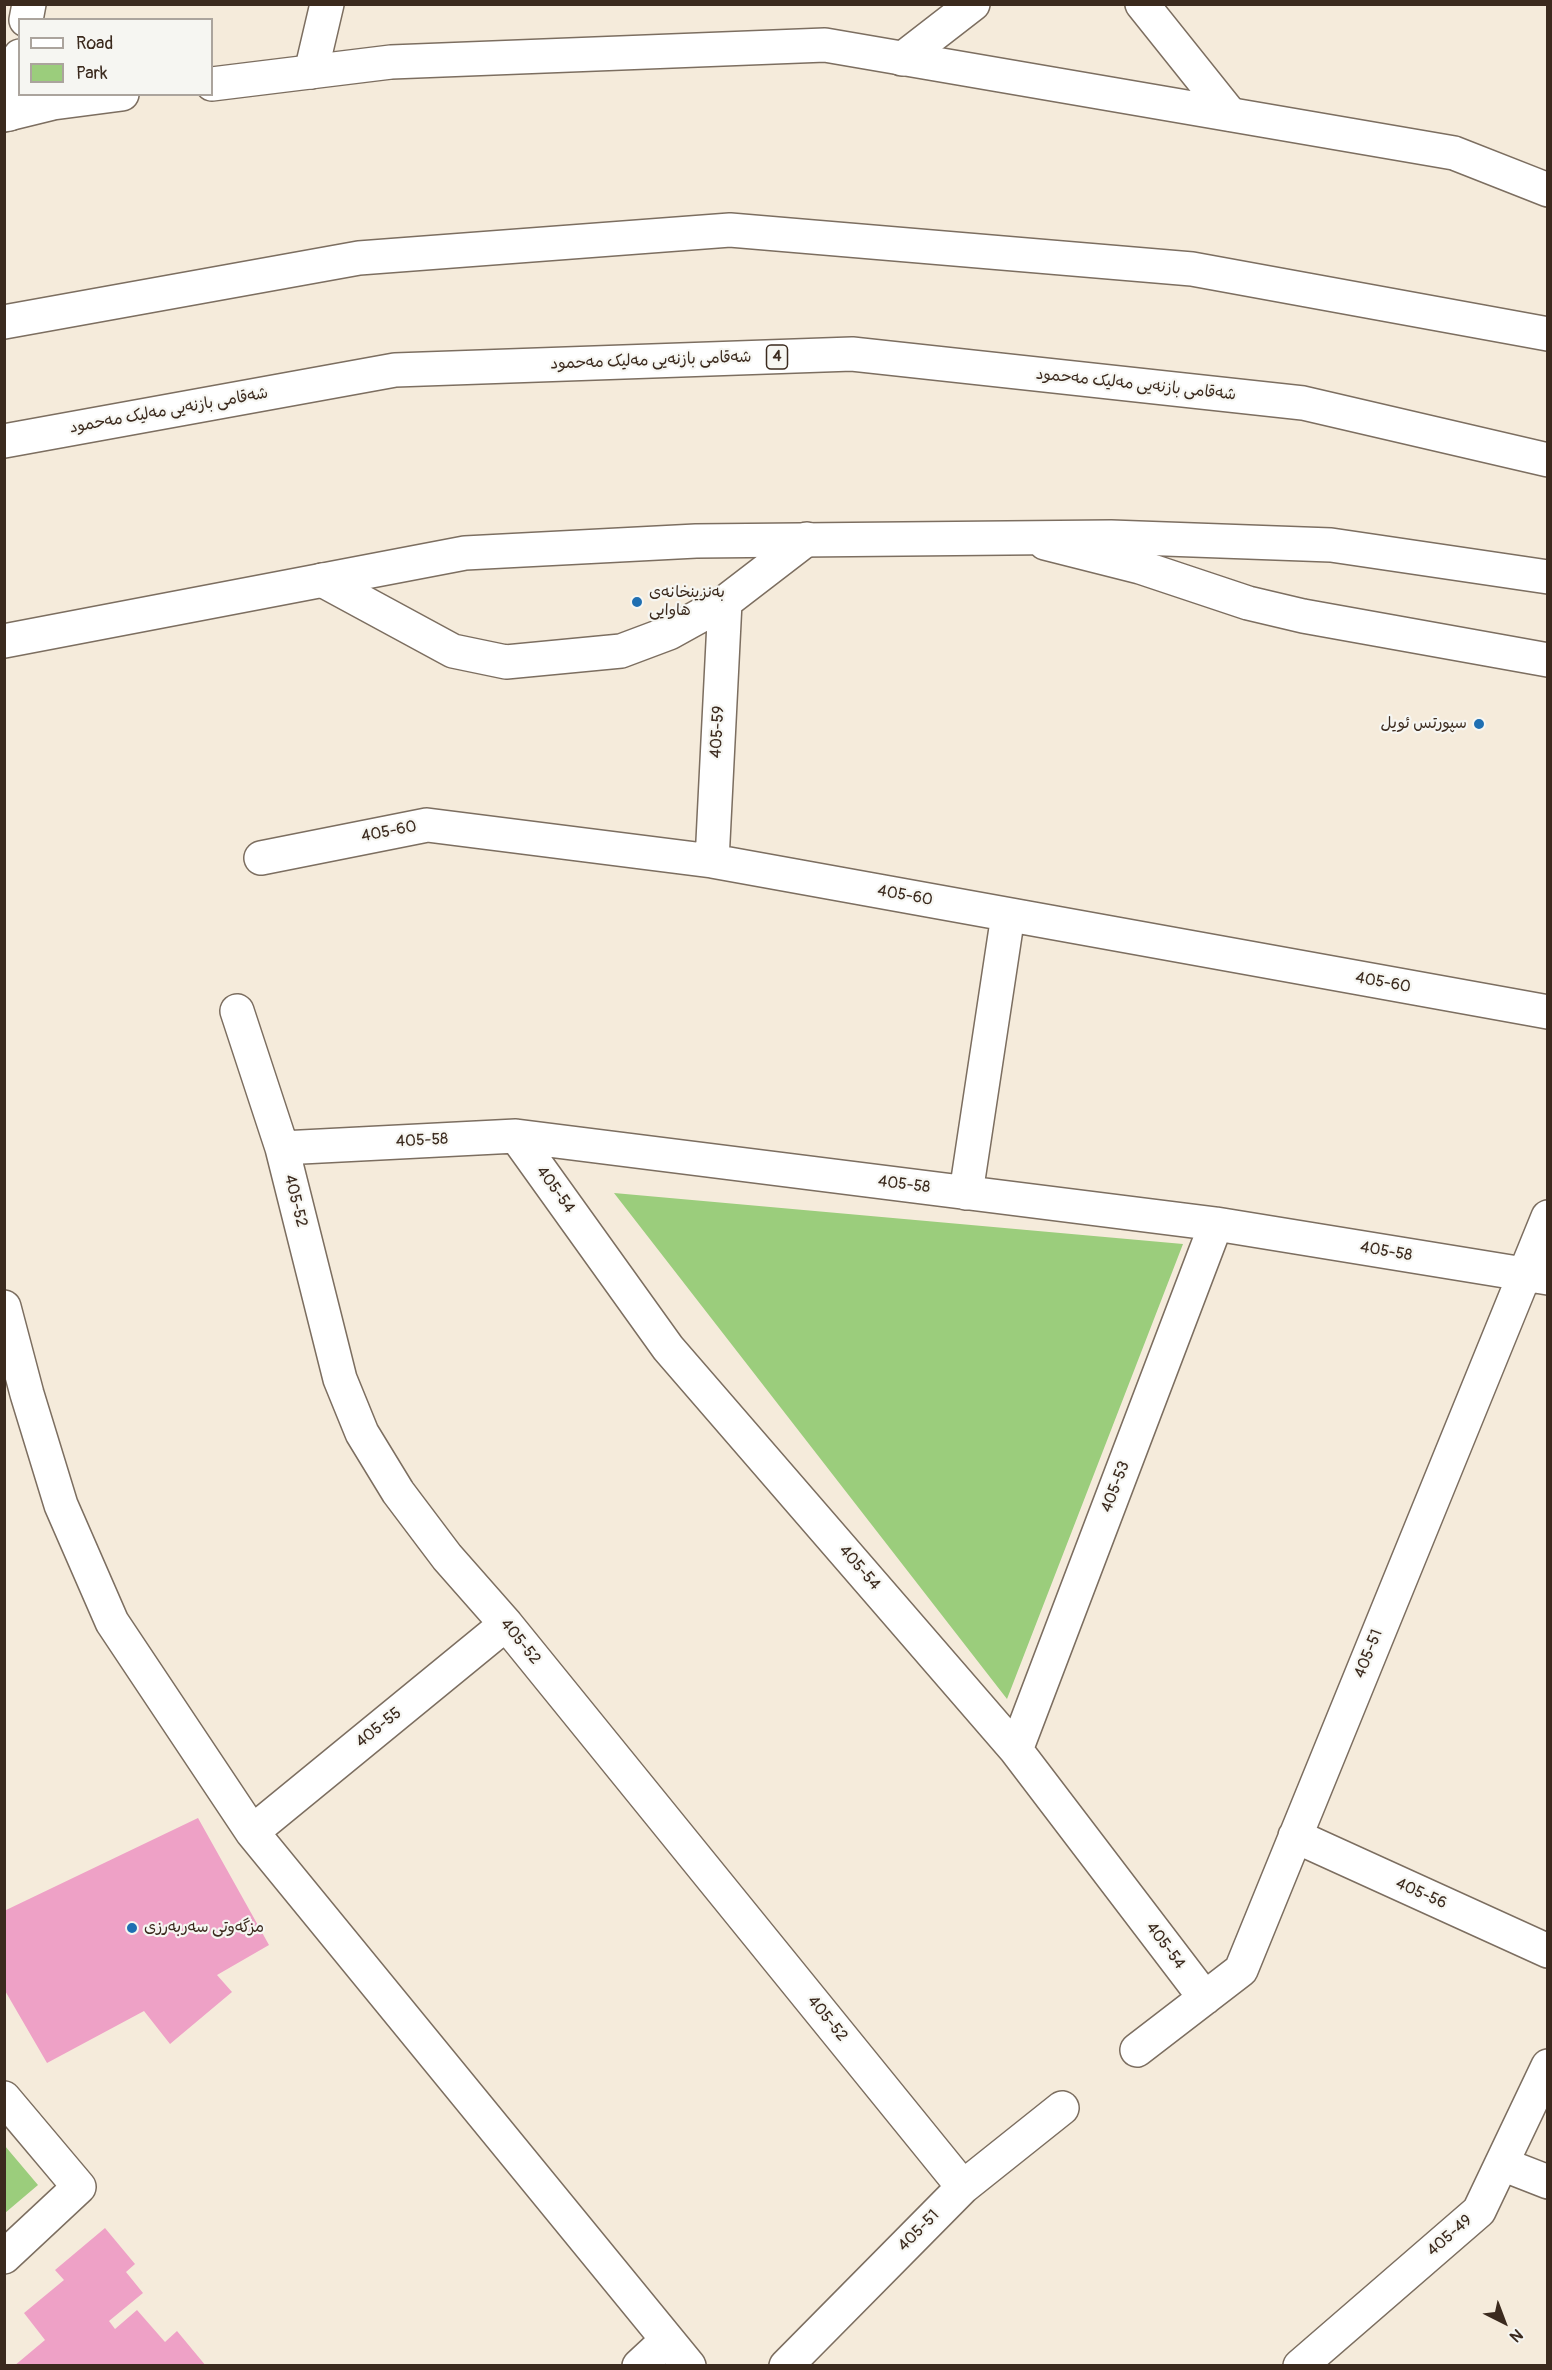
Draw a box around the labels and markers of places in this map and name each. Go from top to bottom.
place label: بەنزینخانەی ھاوایی [649,583,725,621]
marker: بەنزینخانەی ھاوایی [630,595,644,609]
place label: سپورتس ئويل [1381,714,1467,734]
marker: سپورتس ئويل [1472,717,1486,731]
place label: مزگەوتی سەربەرزی [144,1918,264,1938]
marker: مزگەوتی سەربەرزی [125,1921,139,1935]

